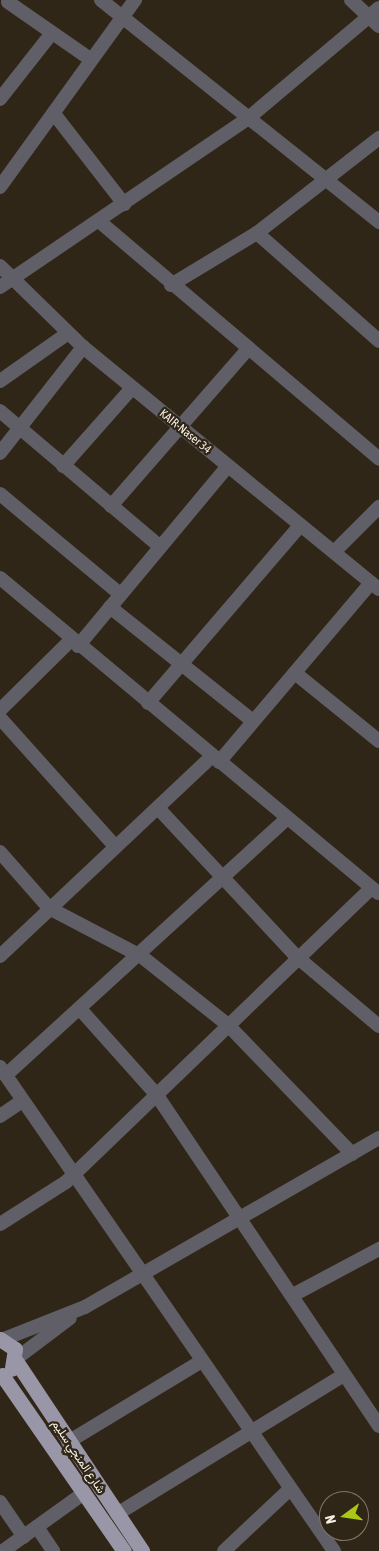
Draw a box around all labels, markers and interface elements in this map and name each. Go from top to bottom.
street label: KAIR-Naser 34 [156,407,214,457]
street label: شارع المنجي سليم [48,1417,108,1497]
north arrow [319,1491,369,1541]
text: N [322,1513,339,1525]

